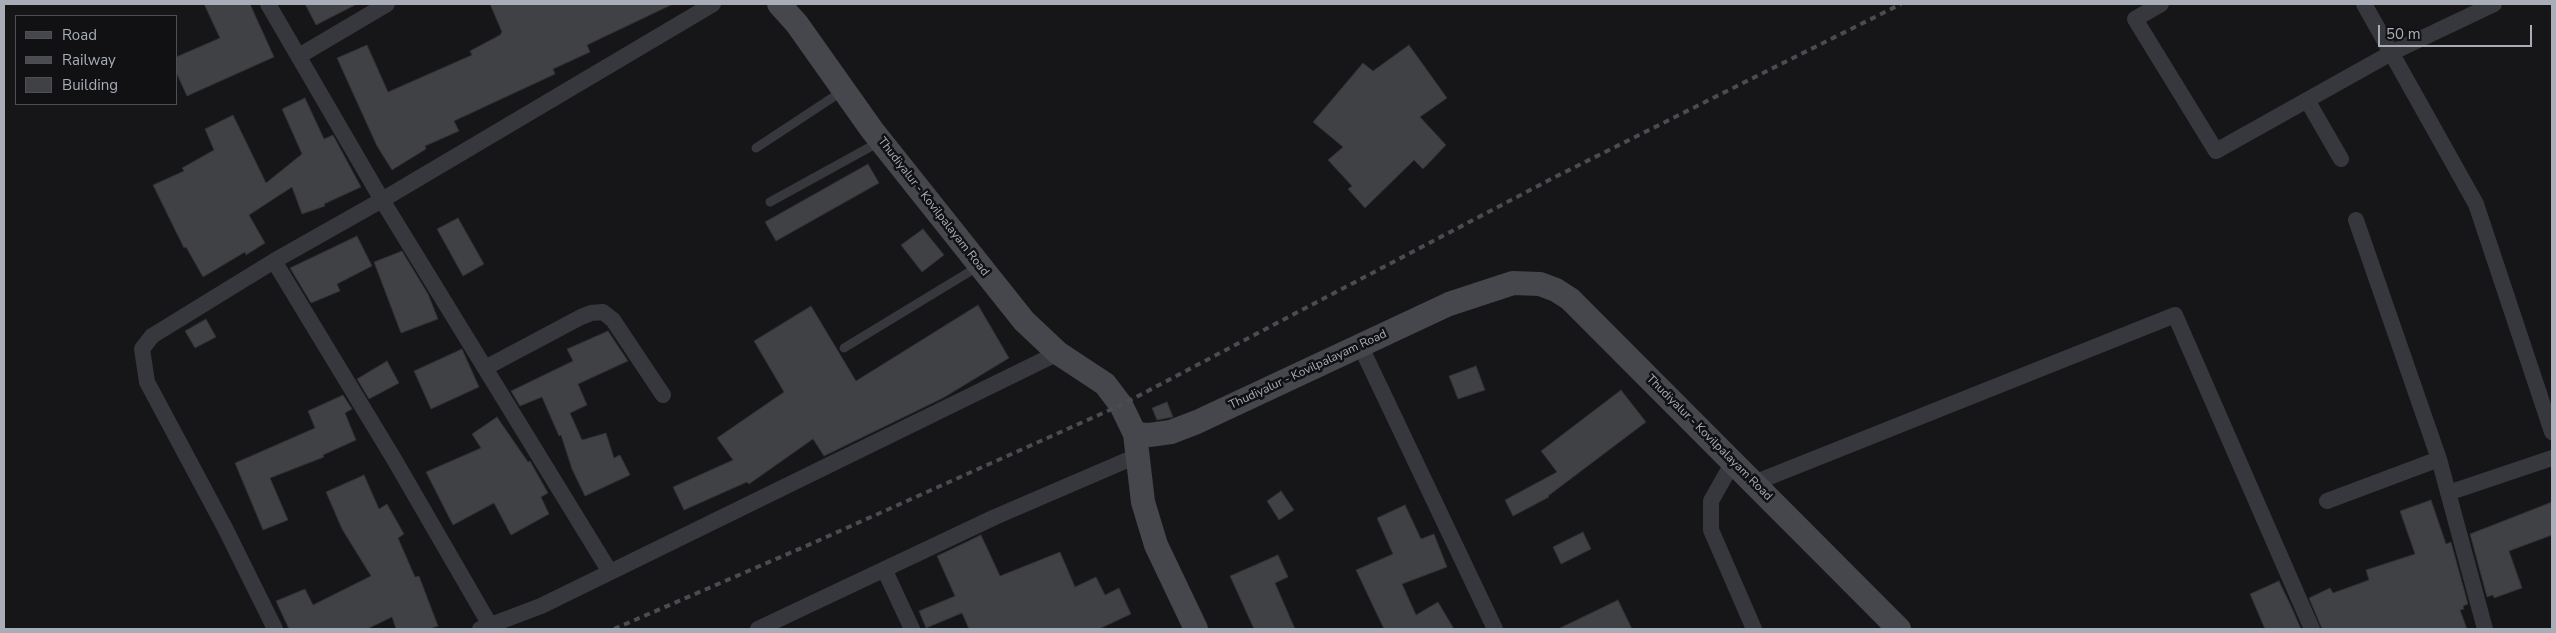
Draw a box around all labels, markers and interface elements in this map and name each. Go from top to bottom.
legend [15,15,178,105]
scale bar [2381,15,2535,47]
text: 50 m [2386,24,2421,44]
text: Road [62,25,97,45]
text: Railway [62,50,116,70]
text: Building [62,75,118,95]
street label: Thudiyalur - Kovilpalayam Road [874,135,992,279]
street label: Thudiyalur - Kovilpalayam Road [1227,327,1389,413]
street label: Thudiyalur - Kovilpalayam Road [1643,372,1775,504]

